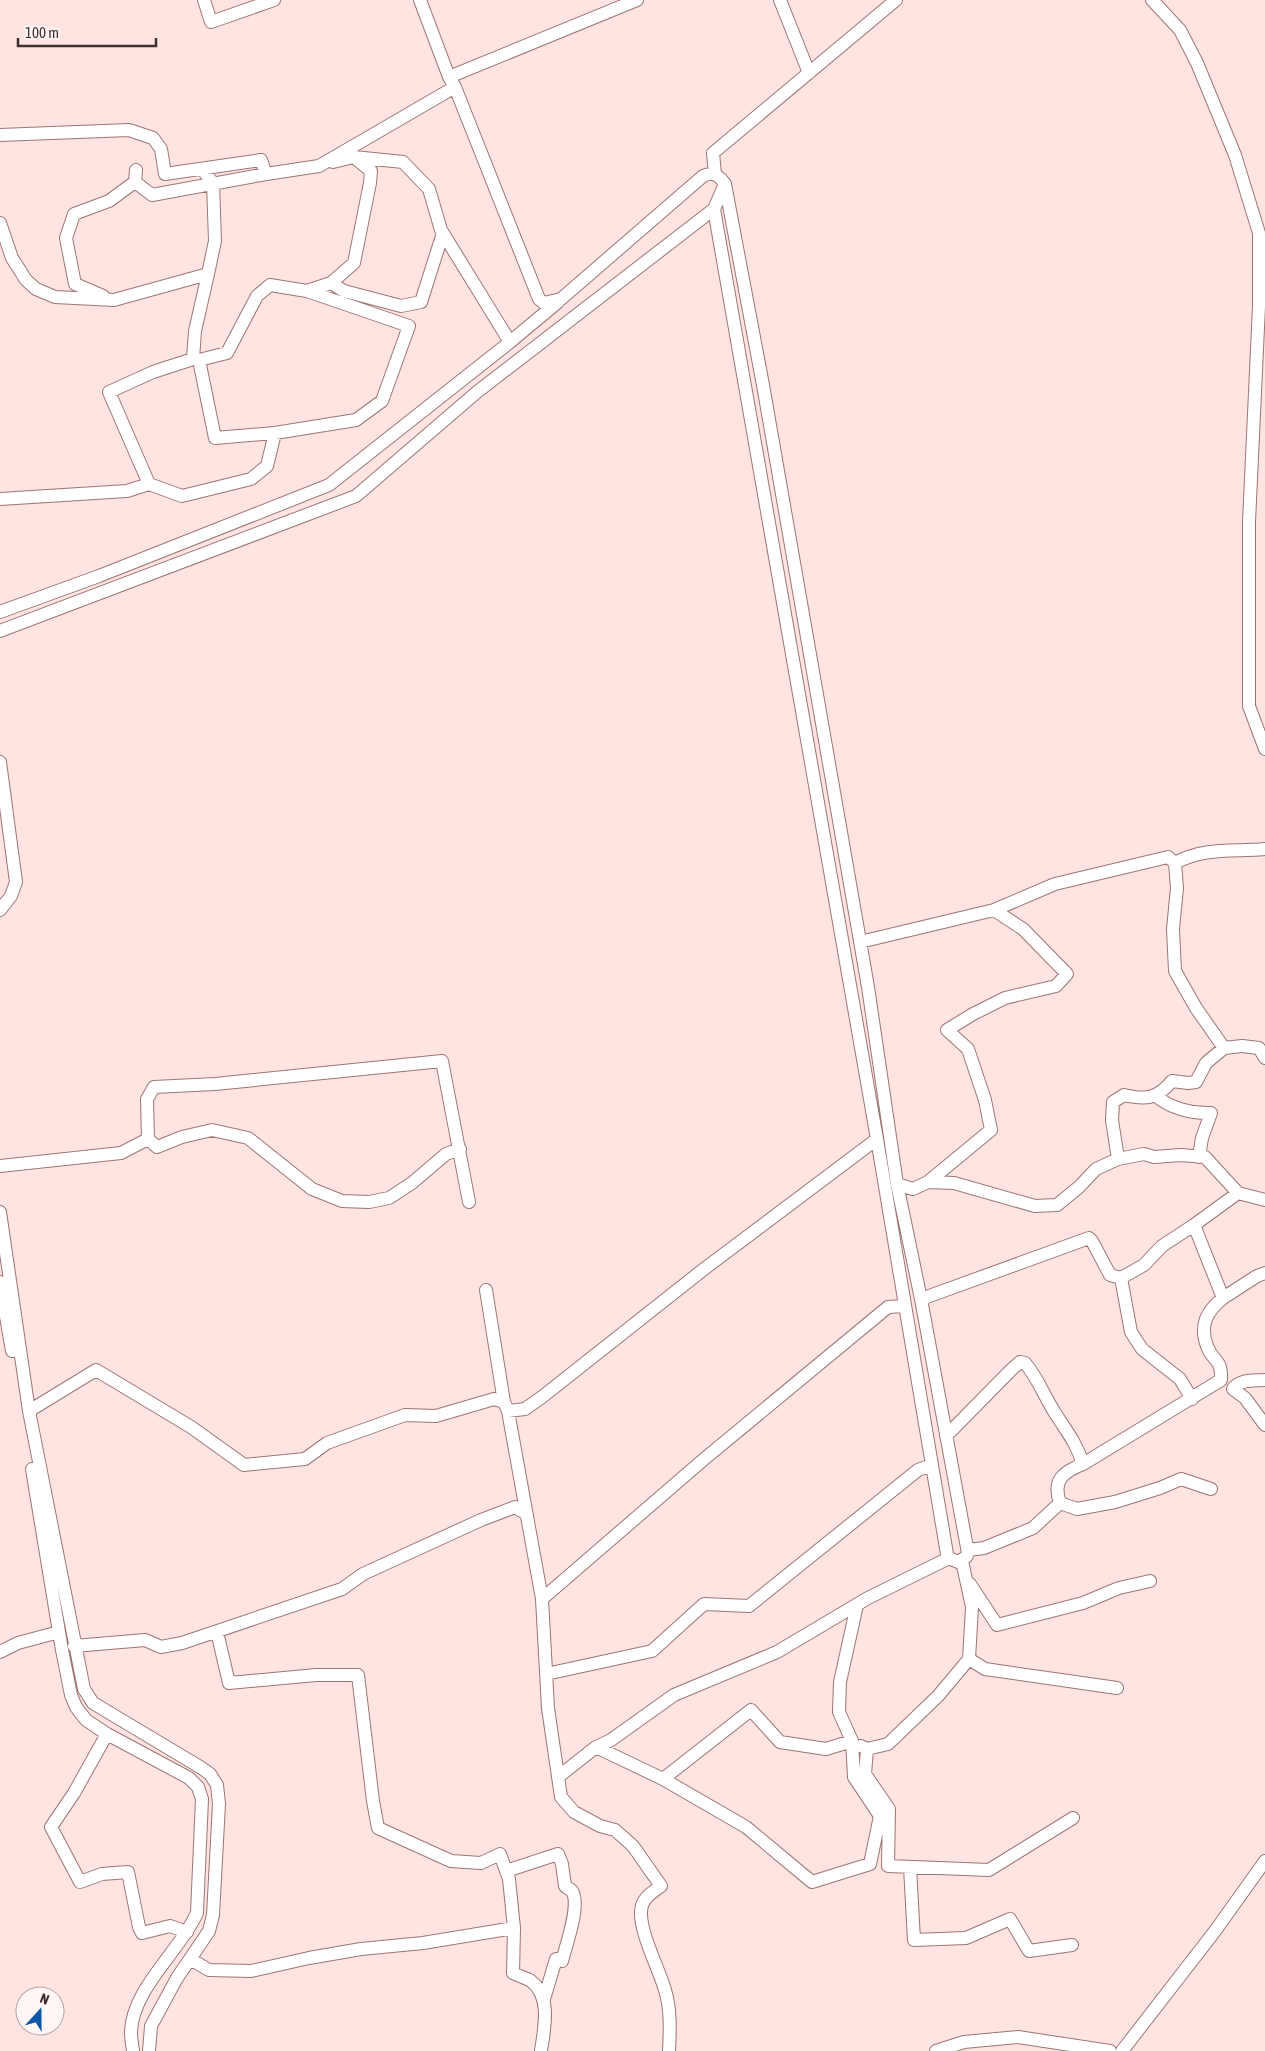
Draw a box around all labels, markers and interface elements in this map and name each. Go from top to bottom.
scale bar [18,15,155,47]
text: 100 m [25,24,59,41]
north arrow [15,1986,65,2036]
text: N [38,1990,51,2008]

